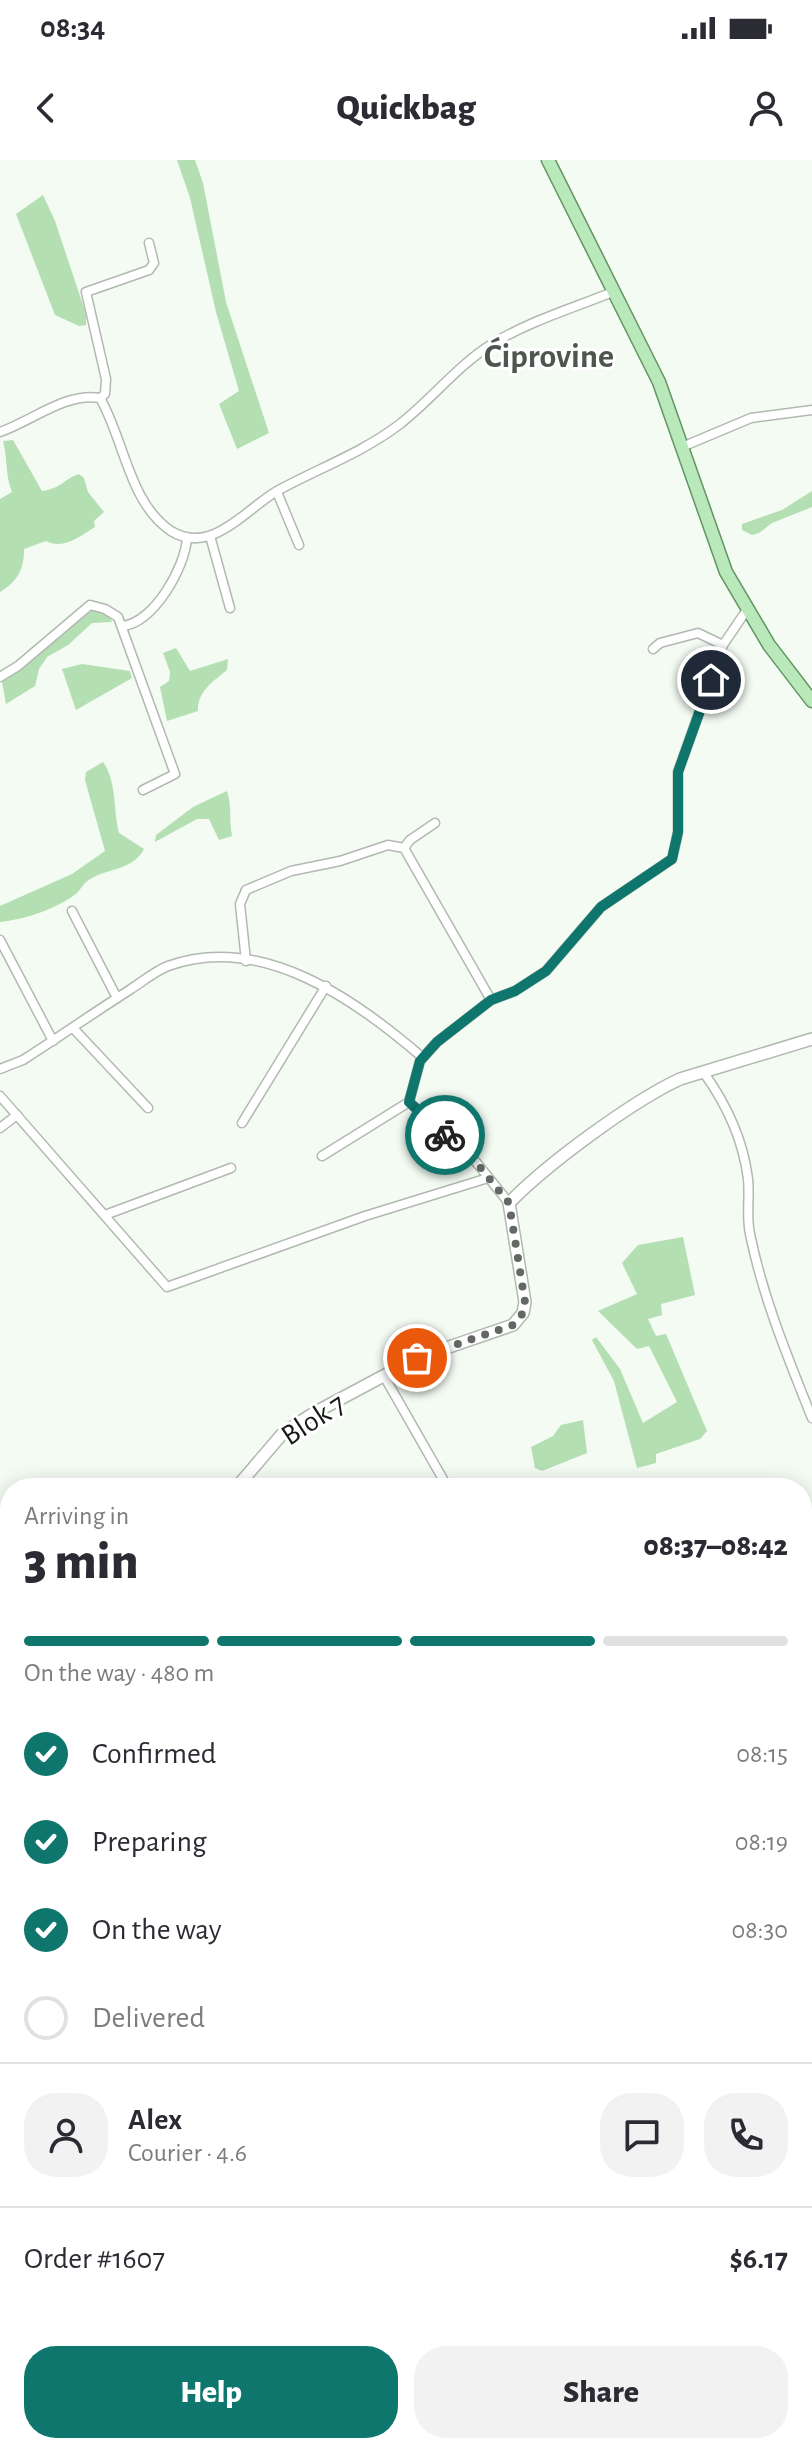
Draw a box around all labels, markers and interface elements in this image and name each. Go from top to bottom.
text: 08:34 [40,13,105,43]
icon: back [24,86,68,130]
icon: person [744,86,788,130]
text: Quickbag [336,90,476,126]
district label: Ćiprovine [484,337,614,374]
pin [677,646,745,714]
icon: home [689,658,733,702]
courier [405,1095,485,1175]
icon: bike [423,1113,467,1157]
pin [383,1324,451,1392]
icon: bag [395,1336,439,1380]
street label: Blok 7 [276,1388,351,1451]
text: Arriving in [24,1503,129,1529]
text: 08:37–08:42 [643,1531,788,1561]
text: 3 min [24,1536,138,1588]
text: On the way · 480 m [24,1660,214,1686]
icon: check [24,1732,68,1776]
text: Confirmed [92,1739,216,1769]
text: 08:15 [736,1741,788,1767]
icon: check [24,1820,68,1864]
text: Preparing [92,1827,207,1857]
text: 08:19 [735,1829,788,1855]
icon: check [24,1908,68,1952]
text: On the way [92,1915,221,1945]
text: 08:30 [732,1917,788,1943]
text: Delivered [92,2003,205,2033]
button: person [24,2093,108,2177]
button: chat [600,2093,684,2177]
button: phone [704,2093,788,2177]
text: Alex [128,2105,182,2135]
text: Courier · 4.6 [128,2140,247,2166]
text: Order #1607 [24,2244,165,2274]
text: $6.17 [729,2244,788,2274]
button: Help [24,2346,398,2438]
button: Share [414,2346,788,2438]

